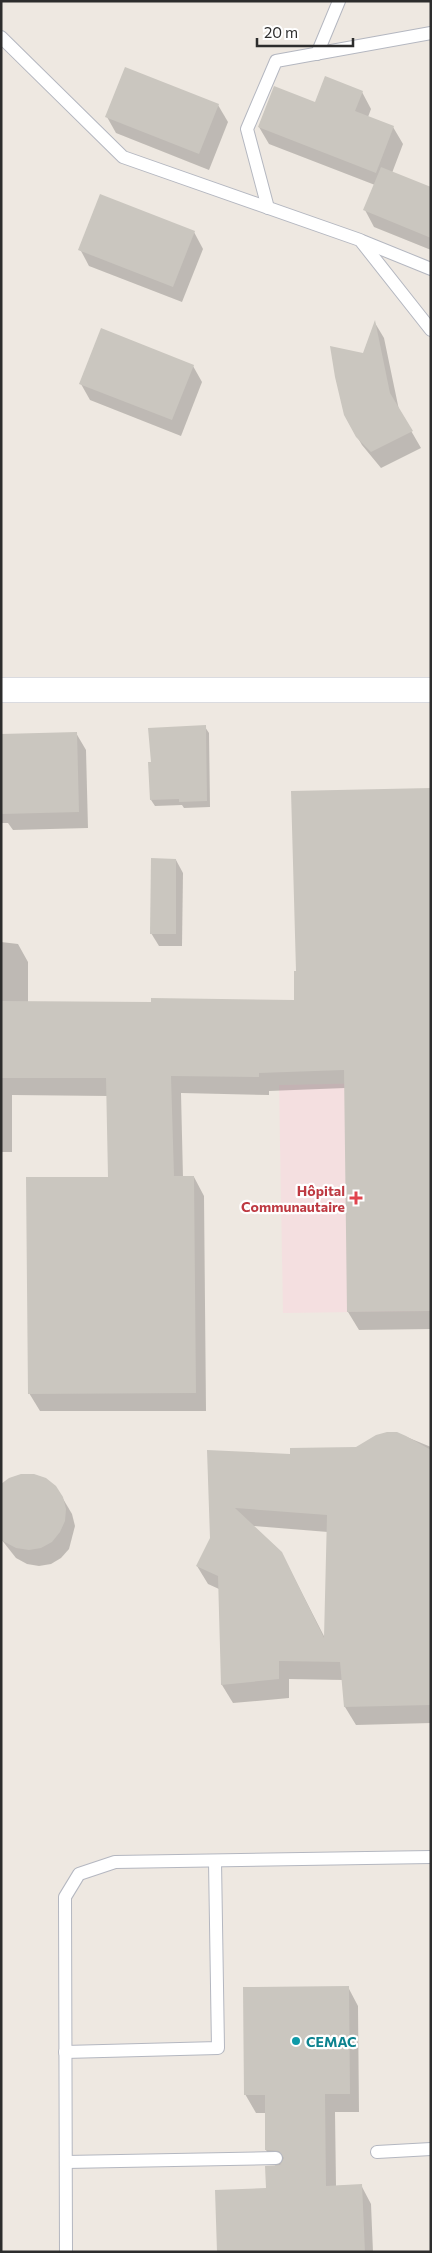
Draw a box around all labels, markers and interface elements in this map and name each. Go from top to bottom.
scale bar [257,15,353,47]
text: 20 m [264,23,298,41]
place label: Hôpital Communautaire [241,1182,345,1215]
marker: Hôpital Communautaire [349,1191,363,1205]
place label: CEMAC [306,2033,357,2050]
marker: CEMAC [290,2035,302,2047]

